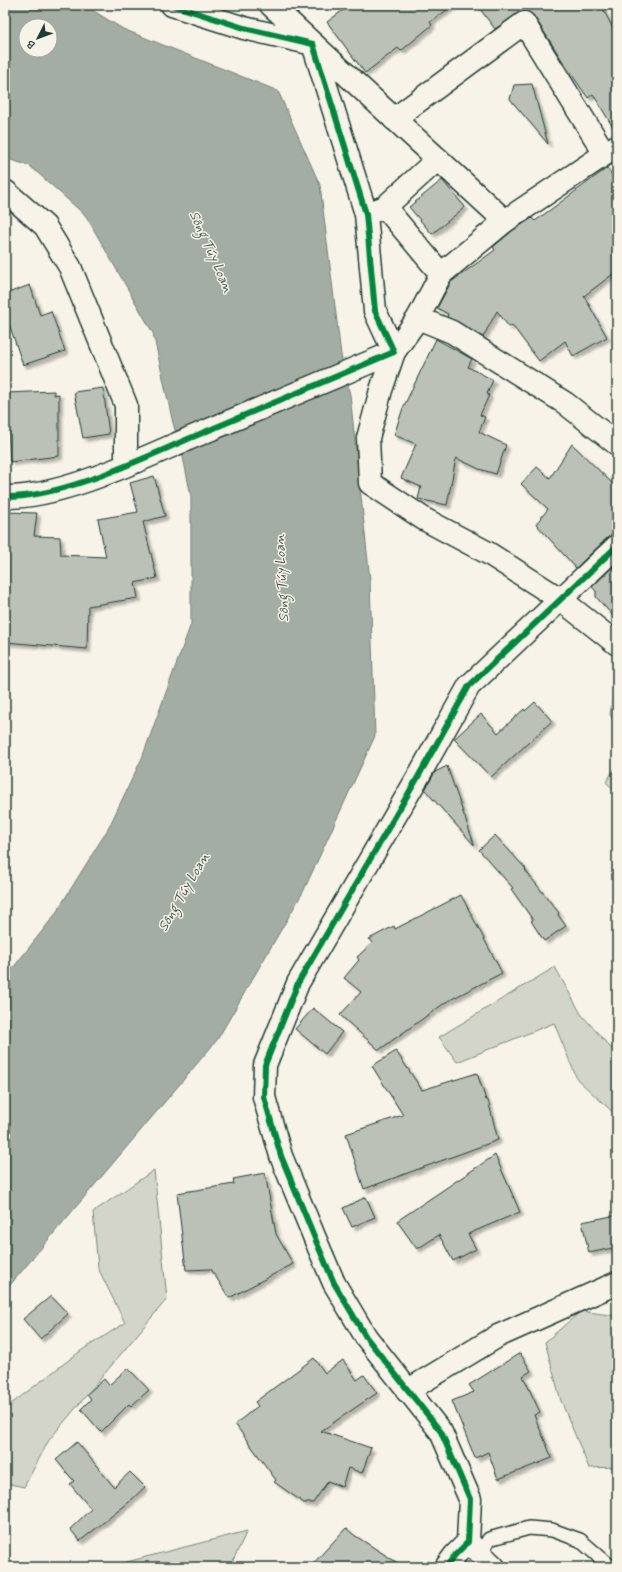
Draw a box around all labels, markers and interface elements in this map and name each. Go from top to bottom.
north arrow [18,18,58,58]
text: B [24,37,39,51]
water label: Sông Túy Loan [183,208,237,297]
water label: Sông Túy Loan [271,533,295,622]
water label: Sông Túy Loan [154,849,216,936]

